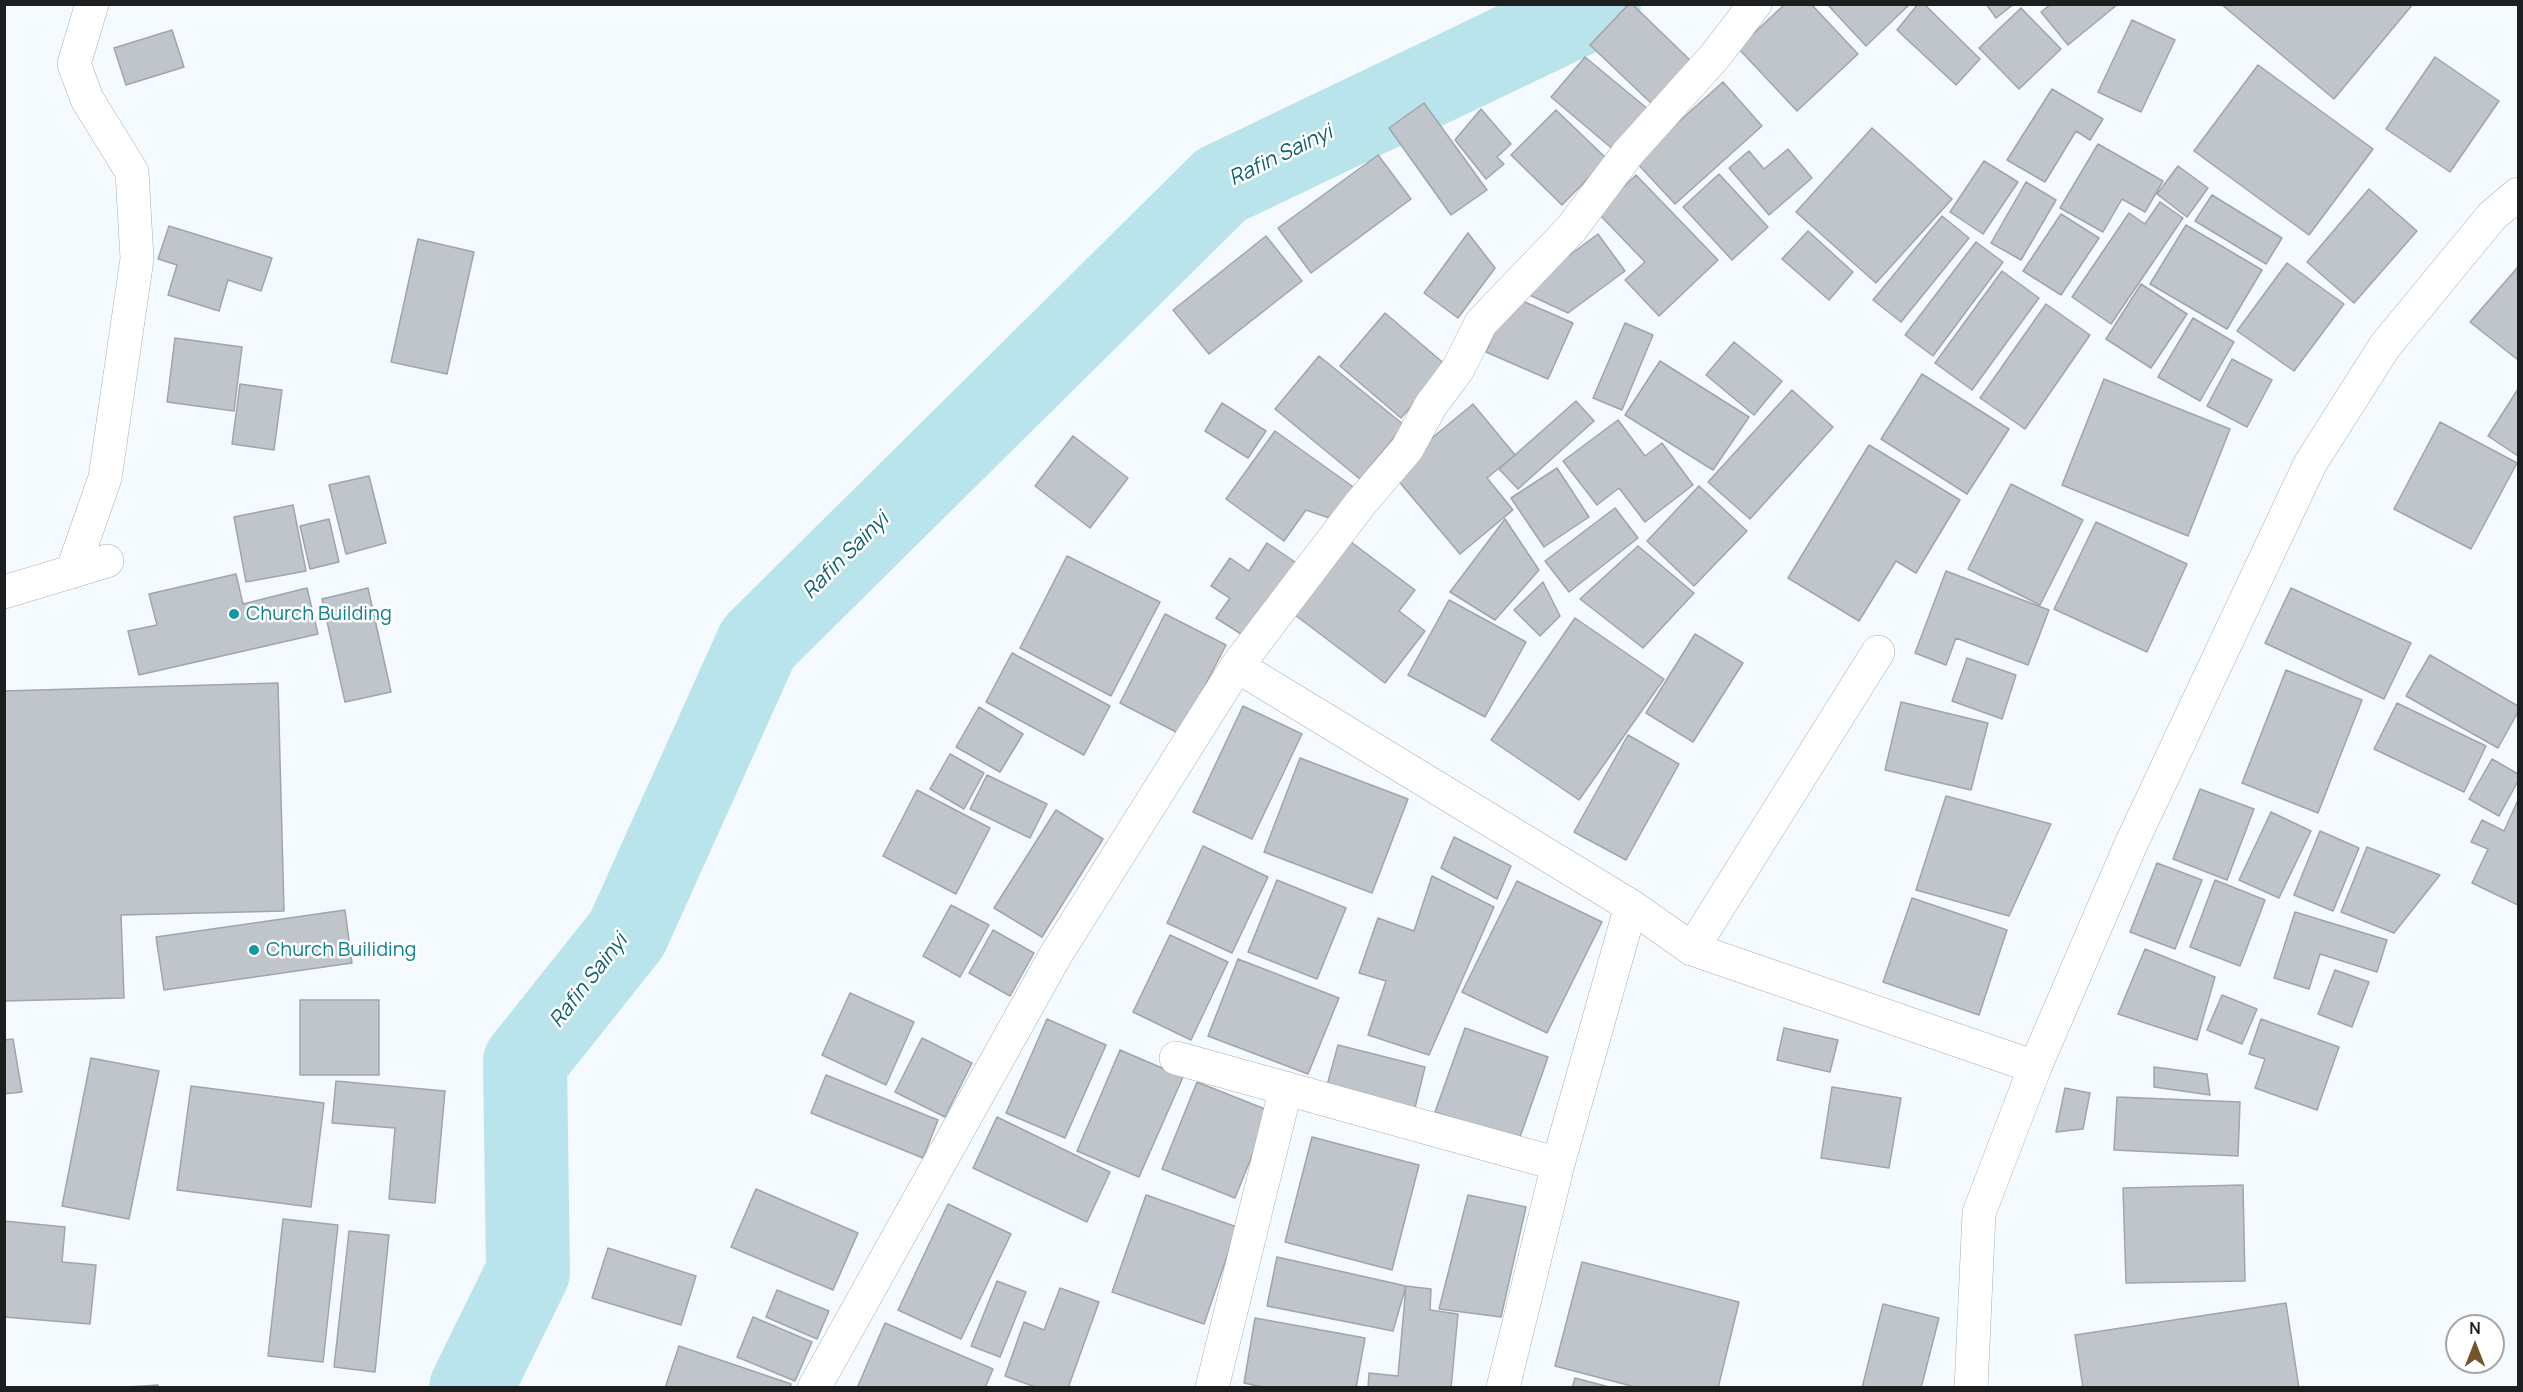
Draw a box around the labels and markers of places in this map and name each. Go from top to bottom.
place label: Church Building [246,602,392,626]
marker: Church Building [227,607,241,621]
place label: Church Builiding [266,938,416,962]
marker: Church Builiding [247,943,261,957]

